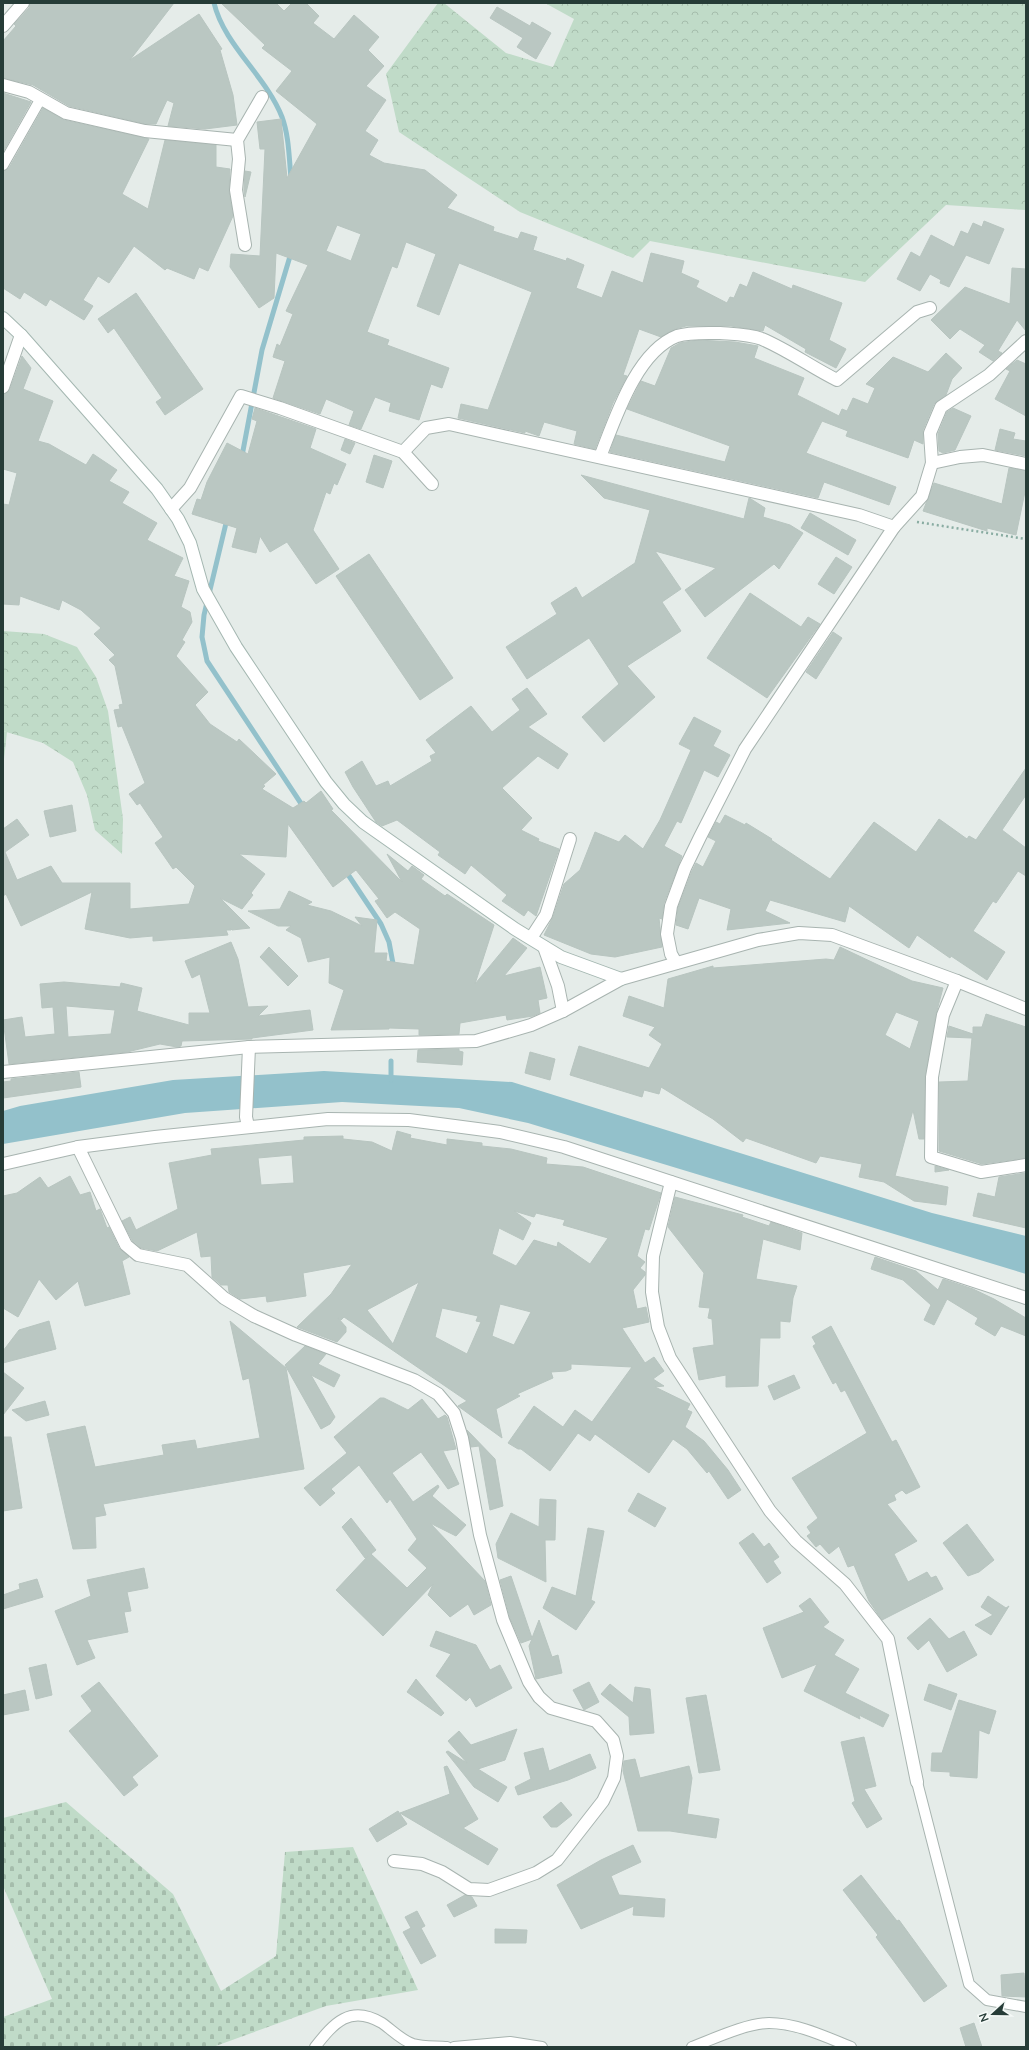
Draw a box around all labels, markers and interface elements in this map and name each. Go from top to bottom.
north arrow [973,1994,1013,2034]
text: N [976,2011,991,2024]

